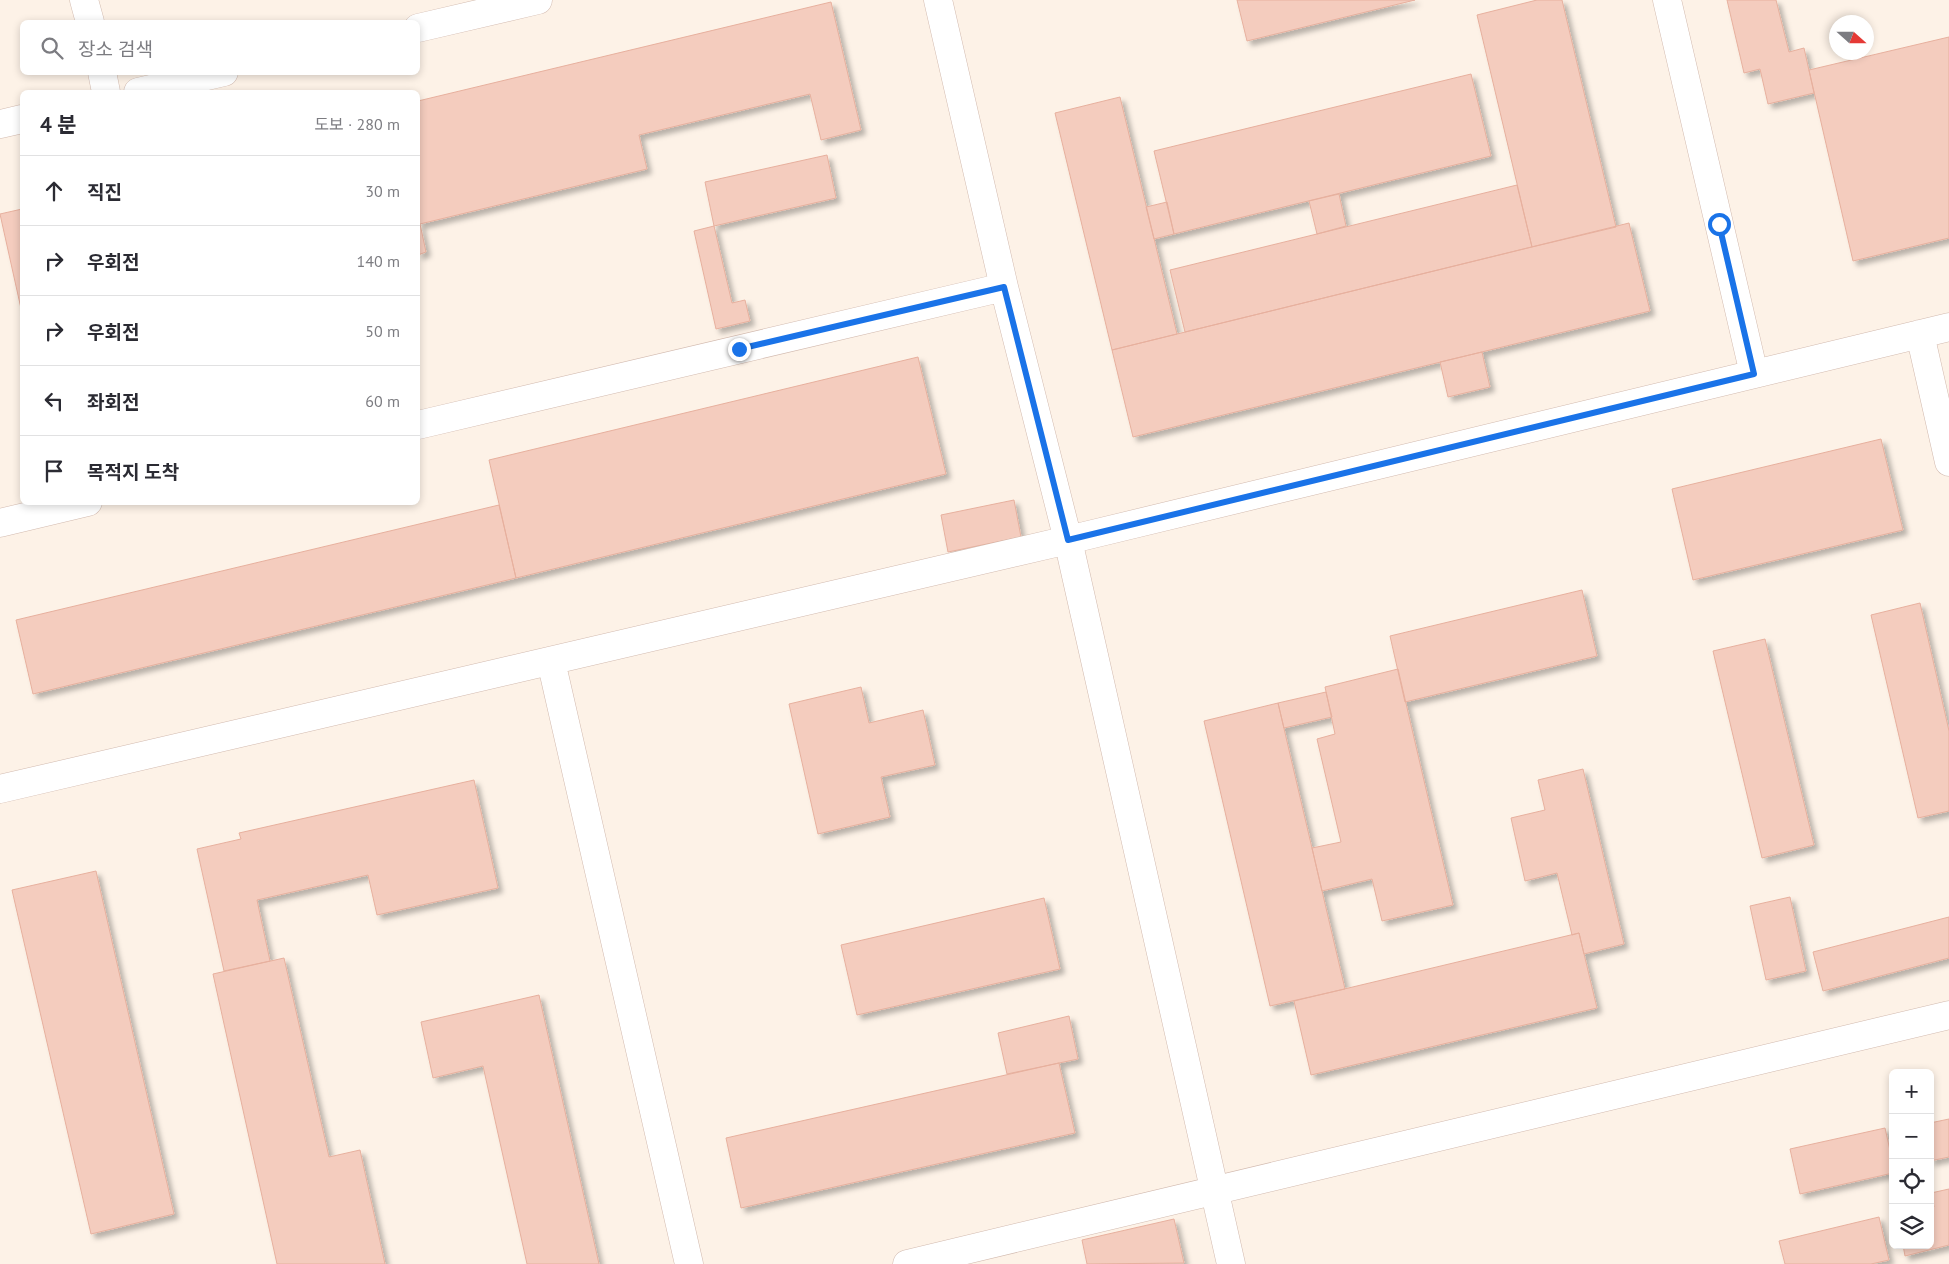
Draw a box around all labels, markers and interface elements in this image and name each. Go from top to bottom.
north arrow [1829,15,1874,60]
search box [20,20,420,75]
icon: search [38,34,66,62]
text: 장소 검색 [78,37,153,61]
text: 4 분 [40,111,77,138]
text: 도보 · 280 m [314,114,400,134]
icon: ahead [40,177,68,205]
text: 직진 [87,180,122,204]
text: 30 m [365,181,400,201]
route start [1708,213,1731,236]
icon: right [40,247,68,275]
text: 우회전 [87,250,139,274]
text: 140 m [357,251,400,271]
icon: right [40,317,68,345]
text: 우회전 [87,320,139,344]
text: 50 m [365,321,400,341]
route end [728,338,751,361]
icon: left [40,387,68,415]
text: 좌회전 [87,390,139,414]
text: 60 m [365,391,400,411]
icon: arrive [40,457,68,485]
text: 목적지 도착 [87,460,179,484]
map controls [1889,1069,1934,1249]
button: + [1889,1069,1934,1114]
button: − [1889,1114,1934,1159]
button: locate [1889,1159,1934,1204]
button: layers [1889,1204,1934,1249]

